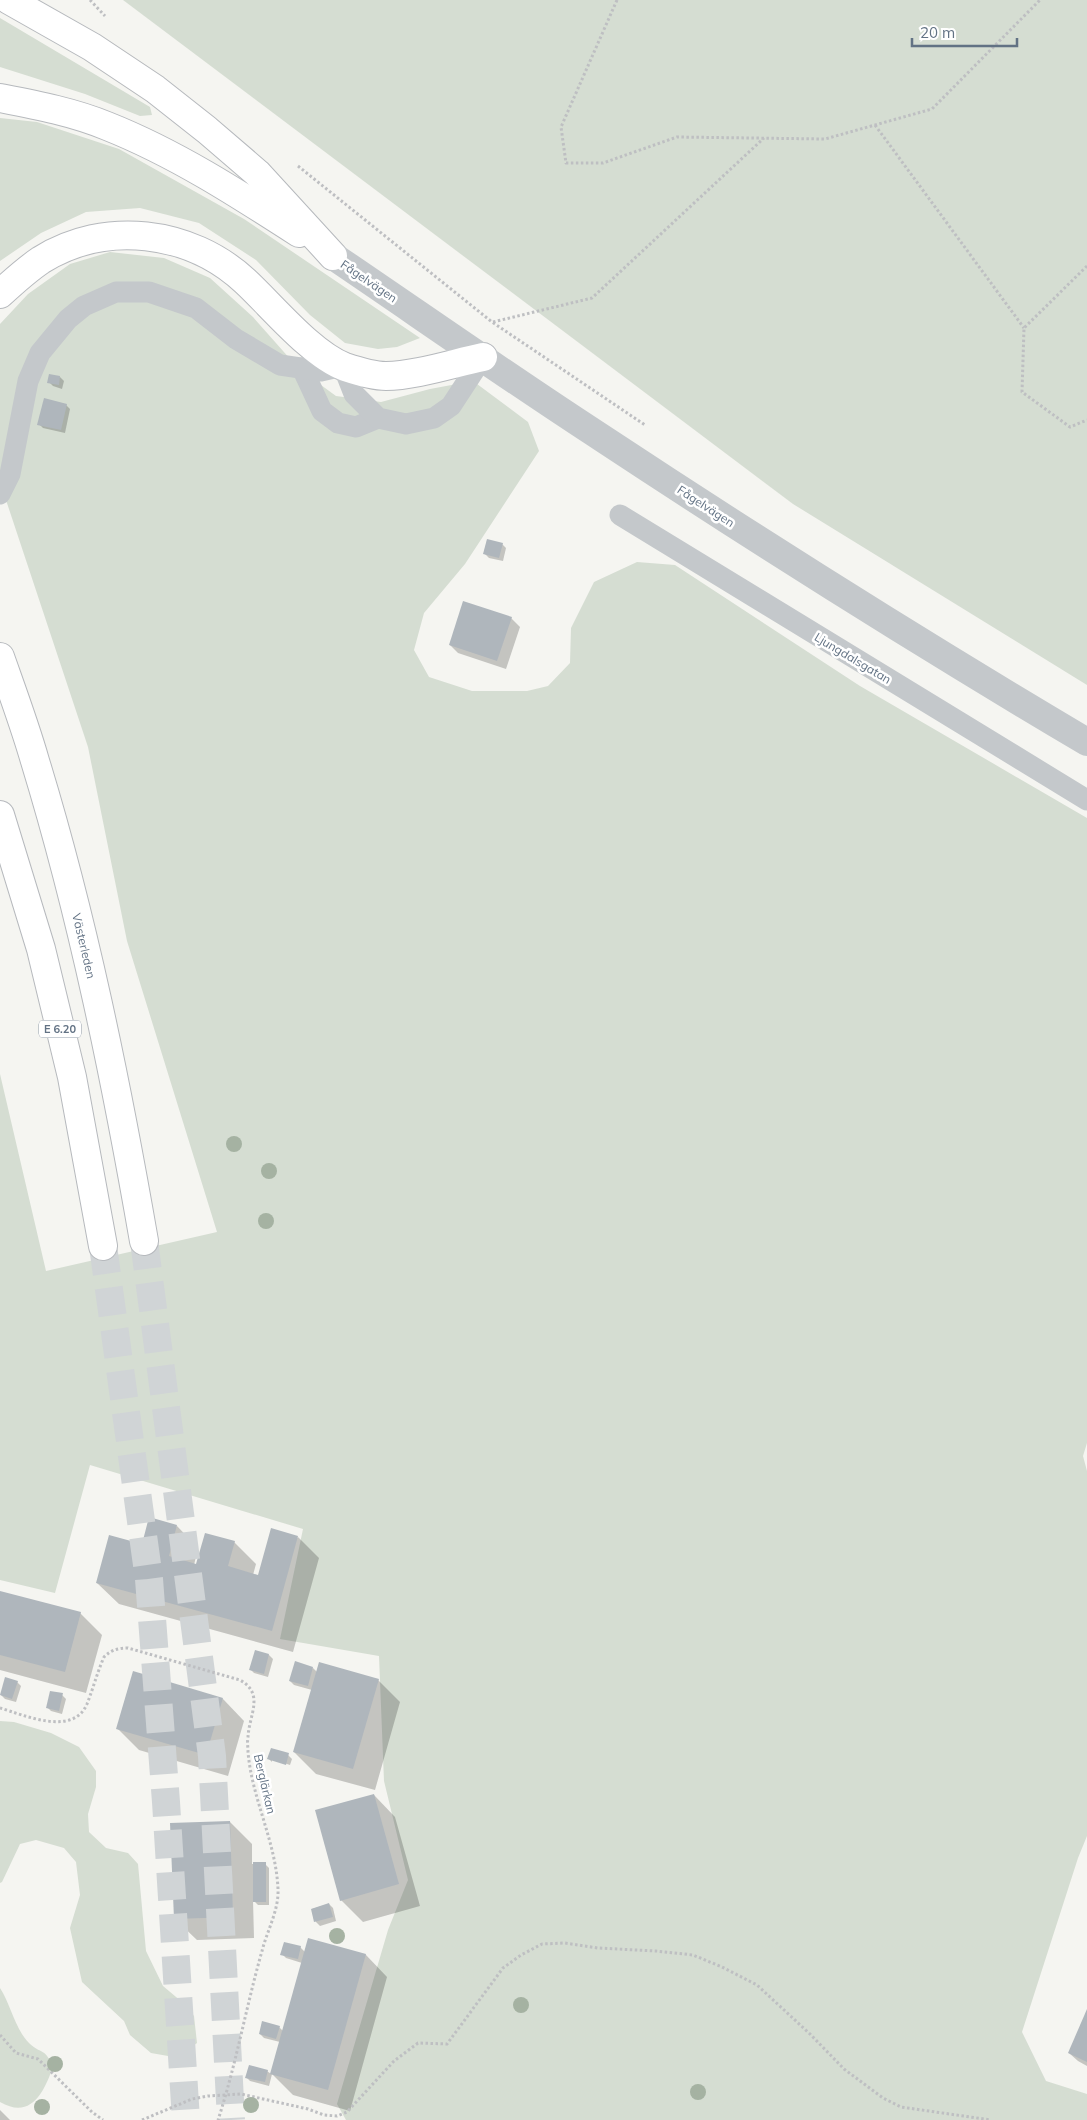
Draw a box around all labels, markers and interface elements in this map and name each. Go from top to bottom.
scale bar [912,15,1017,47]
text: 20 m [920,23,955,42]
street label: Fågelvägen [338,257,400,305]
street label: Fågelvägen [675,482,737,530]
street label: Ljungdalsgatan [812,629,894,687]
street label: Västerleden [70,911,100,980]
road number: E 6.20 [39,1021,81,1038]
street label: Berglärkan [251,1753,279,1815]

